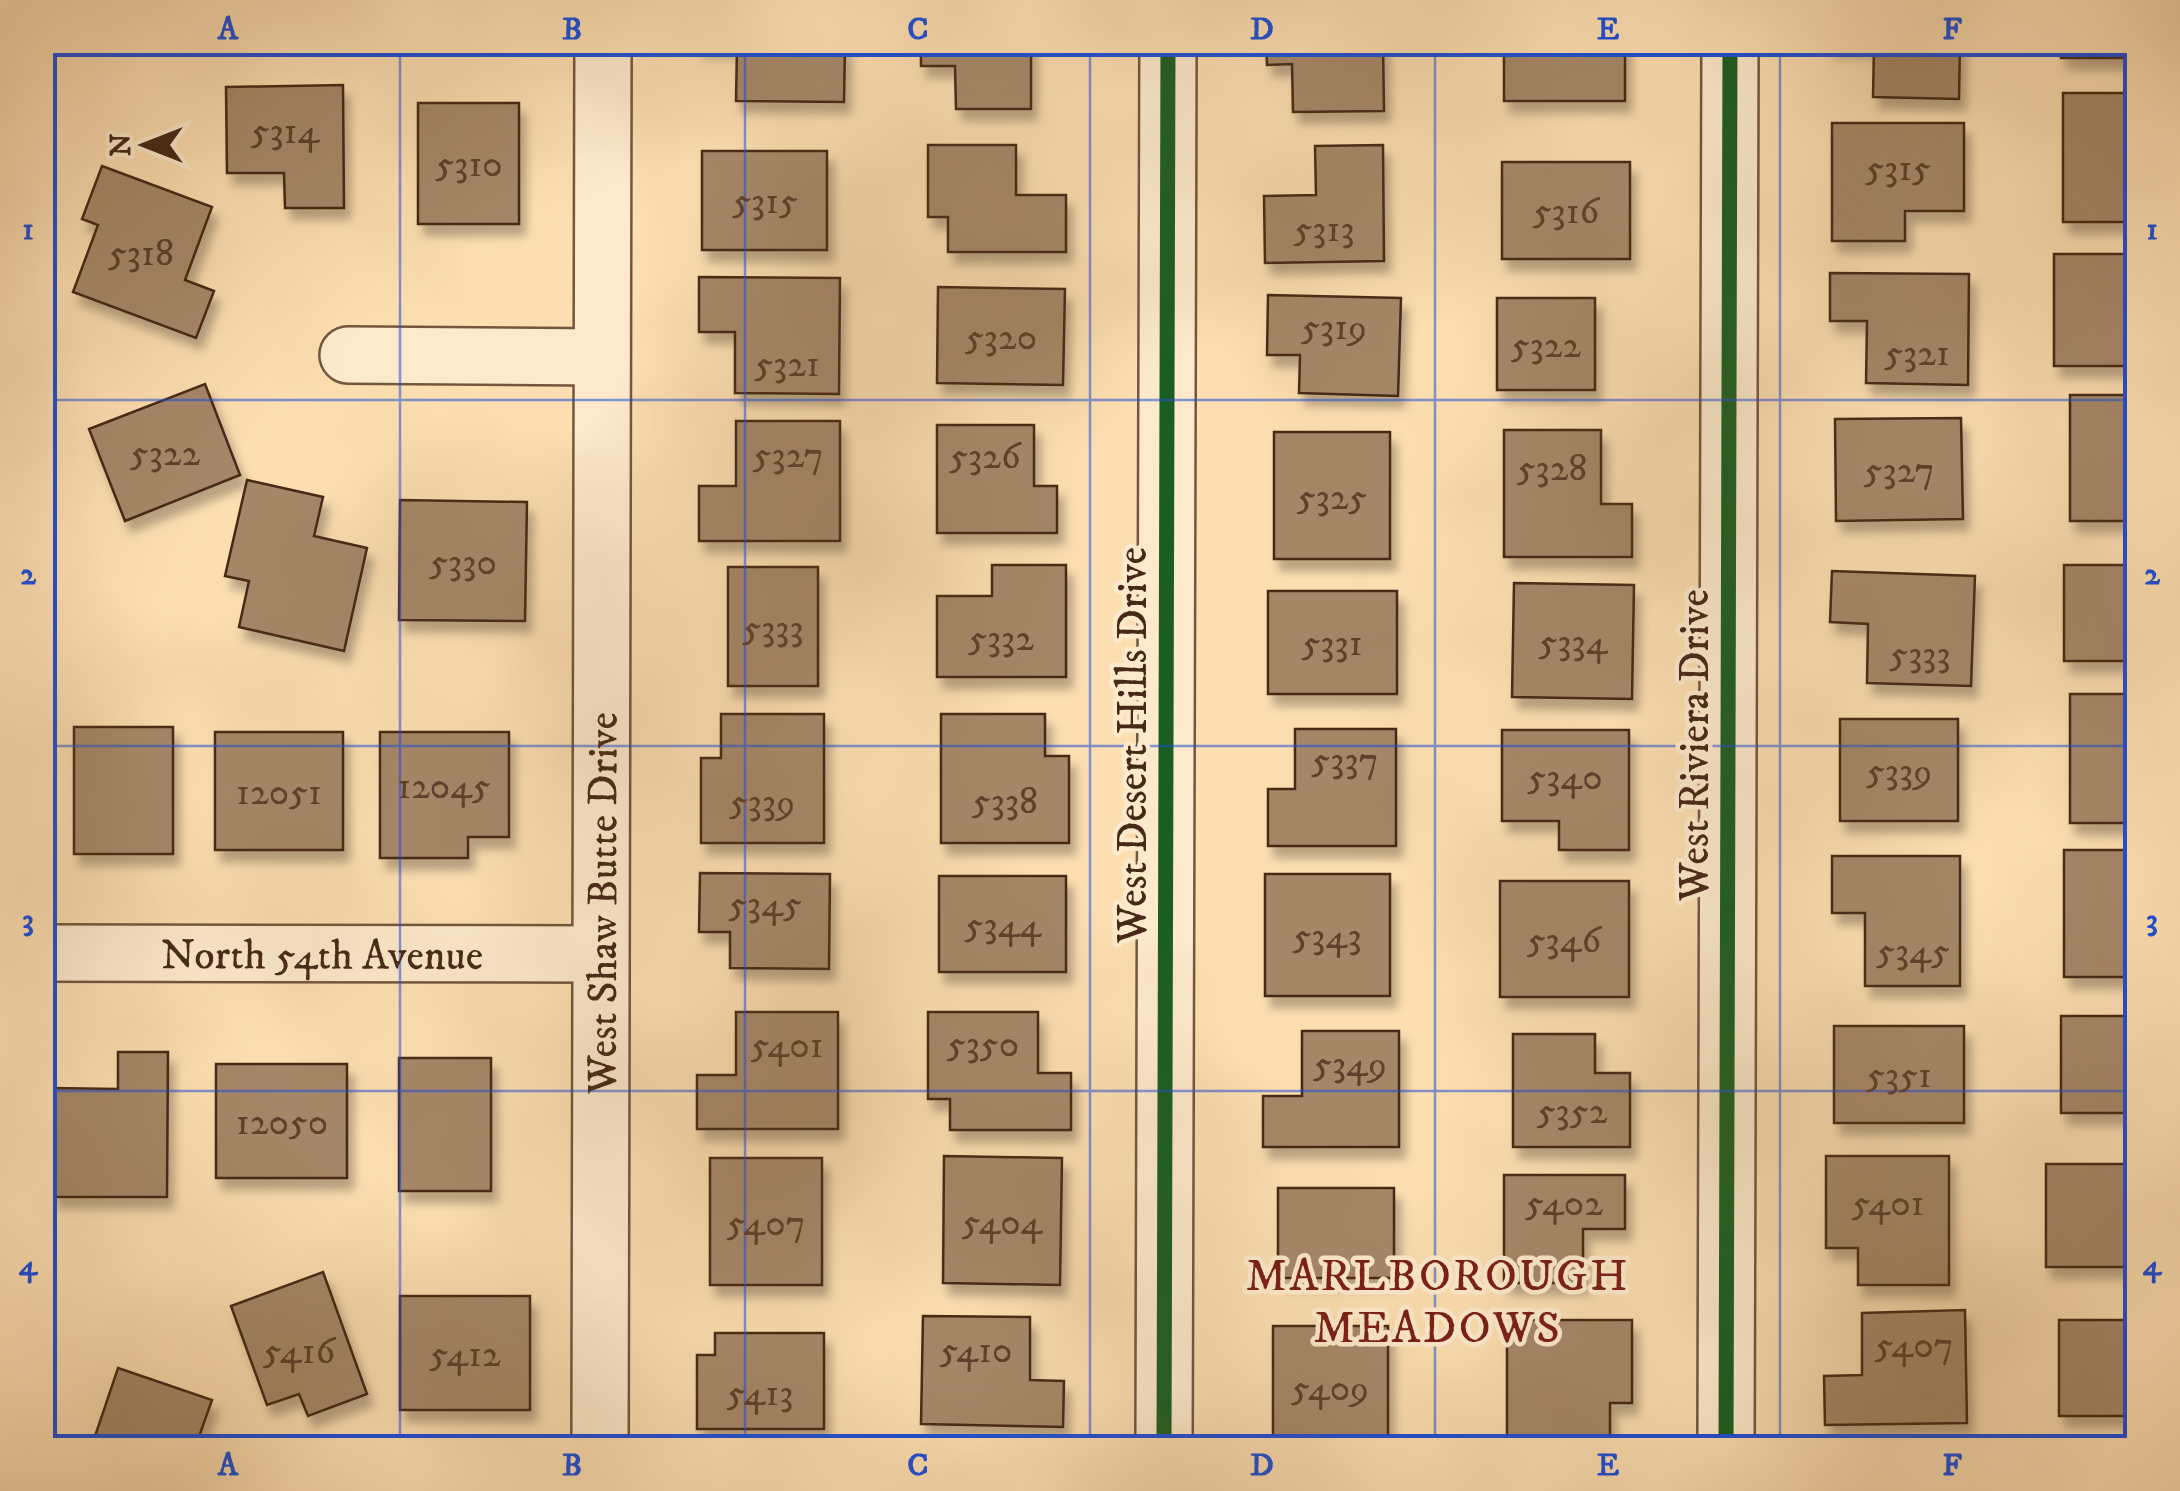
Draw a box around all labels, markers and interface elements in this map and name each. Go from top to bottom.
text: A [217,10,240,50]
text: B [562,10,582,50]
text: C [907,10,929,50]
text: D [1250,10,1274,50]
text: E [1597,10,1620,50]
text: F [1942,10,1962,50]
north arrow [95,95,195,195]
house number: 5314 [251,108,321,156]
text: N [104,133,139,156]
house number: 5310 [435,141,503,189]
house number: 5315 [1865,145,1931,193]
house number: 5315 [732,178,798,226]
house number: 5316 [1533,188,1601,236]
house number: 5313 [1293,206,1355,254]
text: 1 [22,210,34,250]
text: 1 [2146,210,2158,250]
house number: 5318 [108,230,174,278]
house number: 5319 [1301,304,1367,352]
house number: 5320 [965,314,1037,362]
house number: 5322 [1511,322,1582,370]
house number: 5321 [1884,330,1950,378]
house number: 5321 [754,341,820,389]
house number: 5322 [130,430,201,478]
house number: 5327 [753,432,823,480]
house number: 5326 [949,433,1022,481]
house number: 5328 [1517,445,1587,493]
house number: 5327 [1864,447,1934,495]
house number: 5325 [1297,474,1367,522]
house number: 5330 [429,539,497,587]
street label: West Desert Hills Drive [1108,547,1160,944]
text: 2 [20,555,36,595]
text: 2 [2144,555,2160,595]
street label: West Riviera Drive [1670,589,1722,902]
house number: 5333 [742,605,804,653]
house number: 5332 [968,615,1034,663]
house number: 5334 [1538,619,1609,667]
house number: 5331 [1301,620,1363,668]
house number: 5333 [1889,631,1951,679]
street label: West Shaw Butte Drive [578,712,631,1095]
house number: 5337 [1311,737,1379,785]
house number: 5339 [1866,748,1932,796]
house number: 5340 [1527,754,1603,802]
house number: 12045 [397,763,491,811]
house number: 12051 [236,769,322,817]
house number: 5338 [972,778,1038,826]
house number: 5339 [729,779,795,827]
house number: 5345 [728,881,802,929]
text: 3 [22,901,34,941]
text: 3 [2146,901,2158,941]
house number: 5344 [965,902,1043,950]
house number: 5343 [1292,913,1362,961]
house number: 5346 [1527,917,1603,965]
house number: 5345 [1876,928,1950,976]
street label: North 54th Avenue [161,930,483,983]
house number: 5350 [947,1021,1019,1069]
house number: 5401 [751,1022,823,1070]
house number: 5349 [1313,1041,1387,1089]
house number: 5351 [1866,1052,1932,1100]
house number: 5352 [1537,1088,1608,1136]
house number: 12050 [236,1099,328,1147]
house number: 5402 [1525,1180,1603,1228]
house number: 5401 [1852,1180,1924,1228]
house number: 5404 [962,1199,1044,1247]
house number: 5407 [726,1200,806,1248]
text: 4 [19,1246,39,1286]
text: 4 [2143,1246,2163,1286]
district label: MARLBOROUGH MEADOWS [1246,1249,1630,1357]
house number: 5407 [1874,1322,1954,1370]
house number: 5410 [939,1327,1013,1375]
house number: 5416 [263,1328,336,1376]
house number: 5412 [429,1331,501,1379]
house number: 5409 [1291,1365,1369,1413]
house number: 5413 [727,1370,793,1418]
text: A [217,1446,240,1486]
text: B [562,1446,582,1486]
text: C [907,1446,929,1486]
text: D [1250,1446,1274,1486]
text: E [1597,1446,1620,1486]
text: F [1942,1446,1962,1486]

